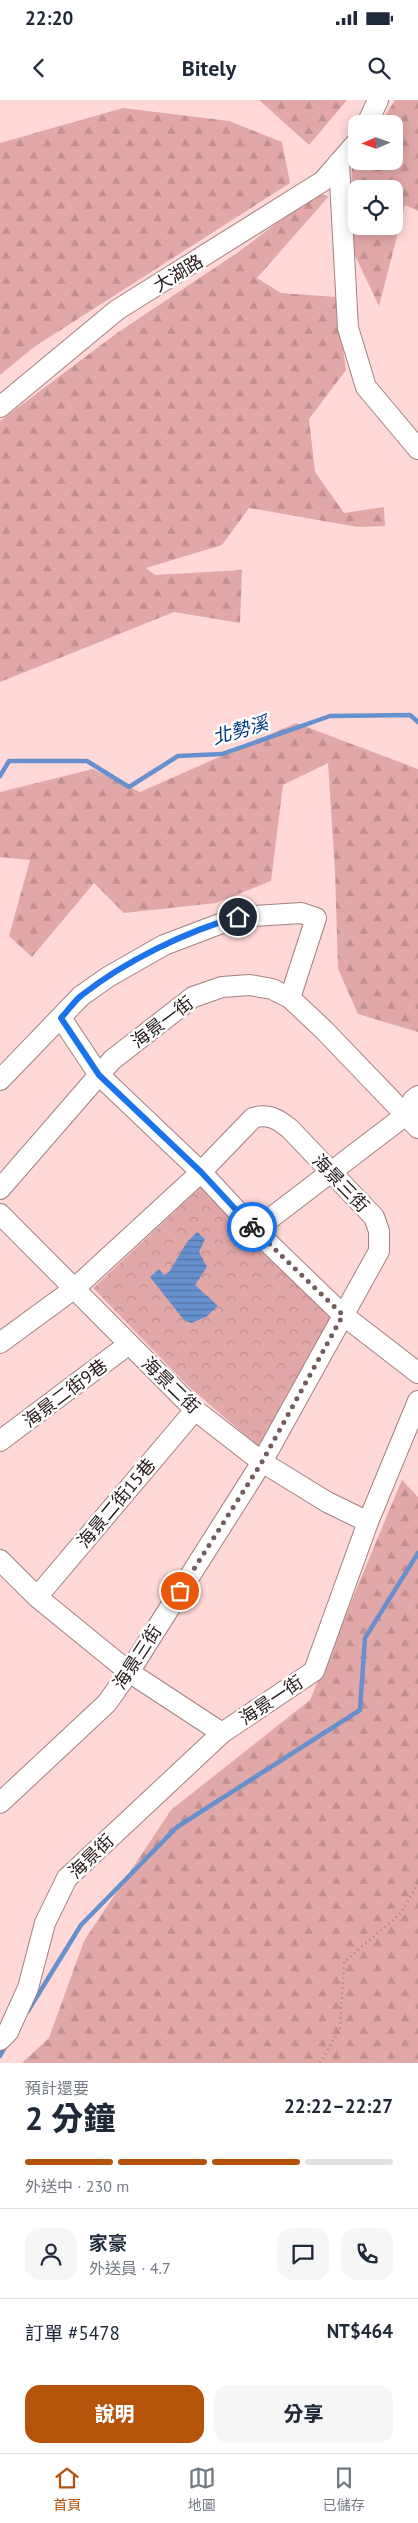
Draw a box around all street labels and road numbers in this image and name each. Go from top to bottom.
street label: 大湖路 [149,249,207,297]
street label: 海景一街 [126,991,198,1053]
street label: 海景三街 [308,1149,374,1217]
street label: 海景二街 [137,1352,205,1418]
street label: 海景二街9巷 [18,1354,112,1432]
street label: 海景二街15巷 [72,1454,160,1552]
street label: 海景三街 [108,1621,166,1693]
street label: 海景一街 [235,1670,307,1730]
street label: 海景街 [64,1829,118,1883]

